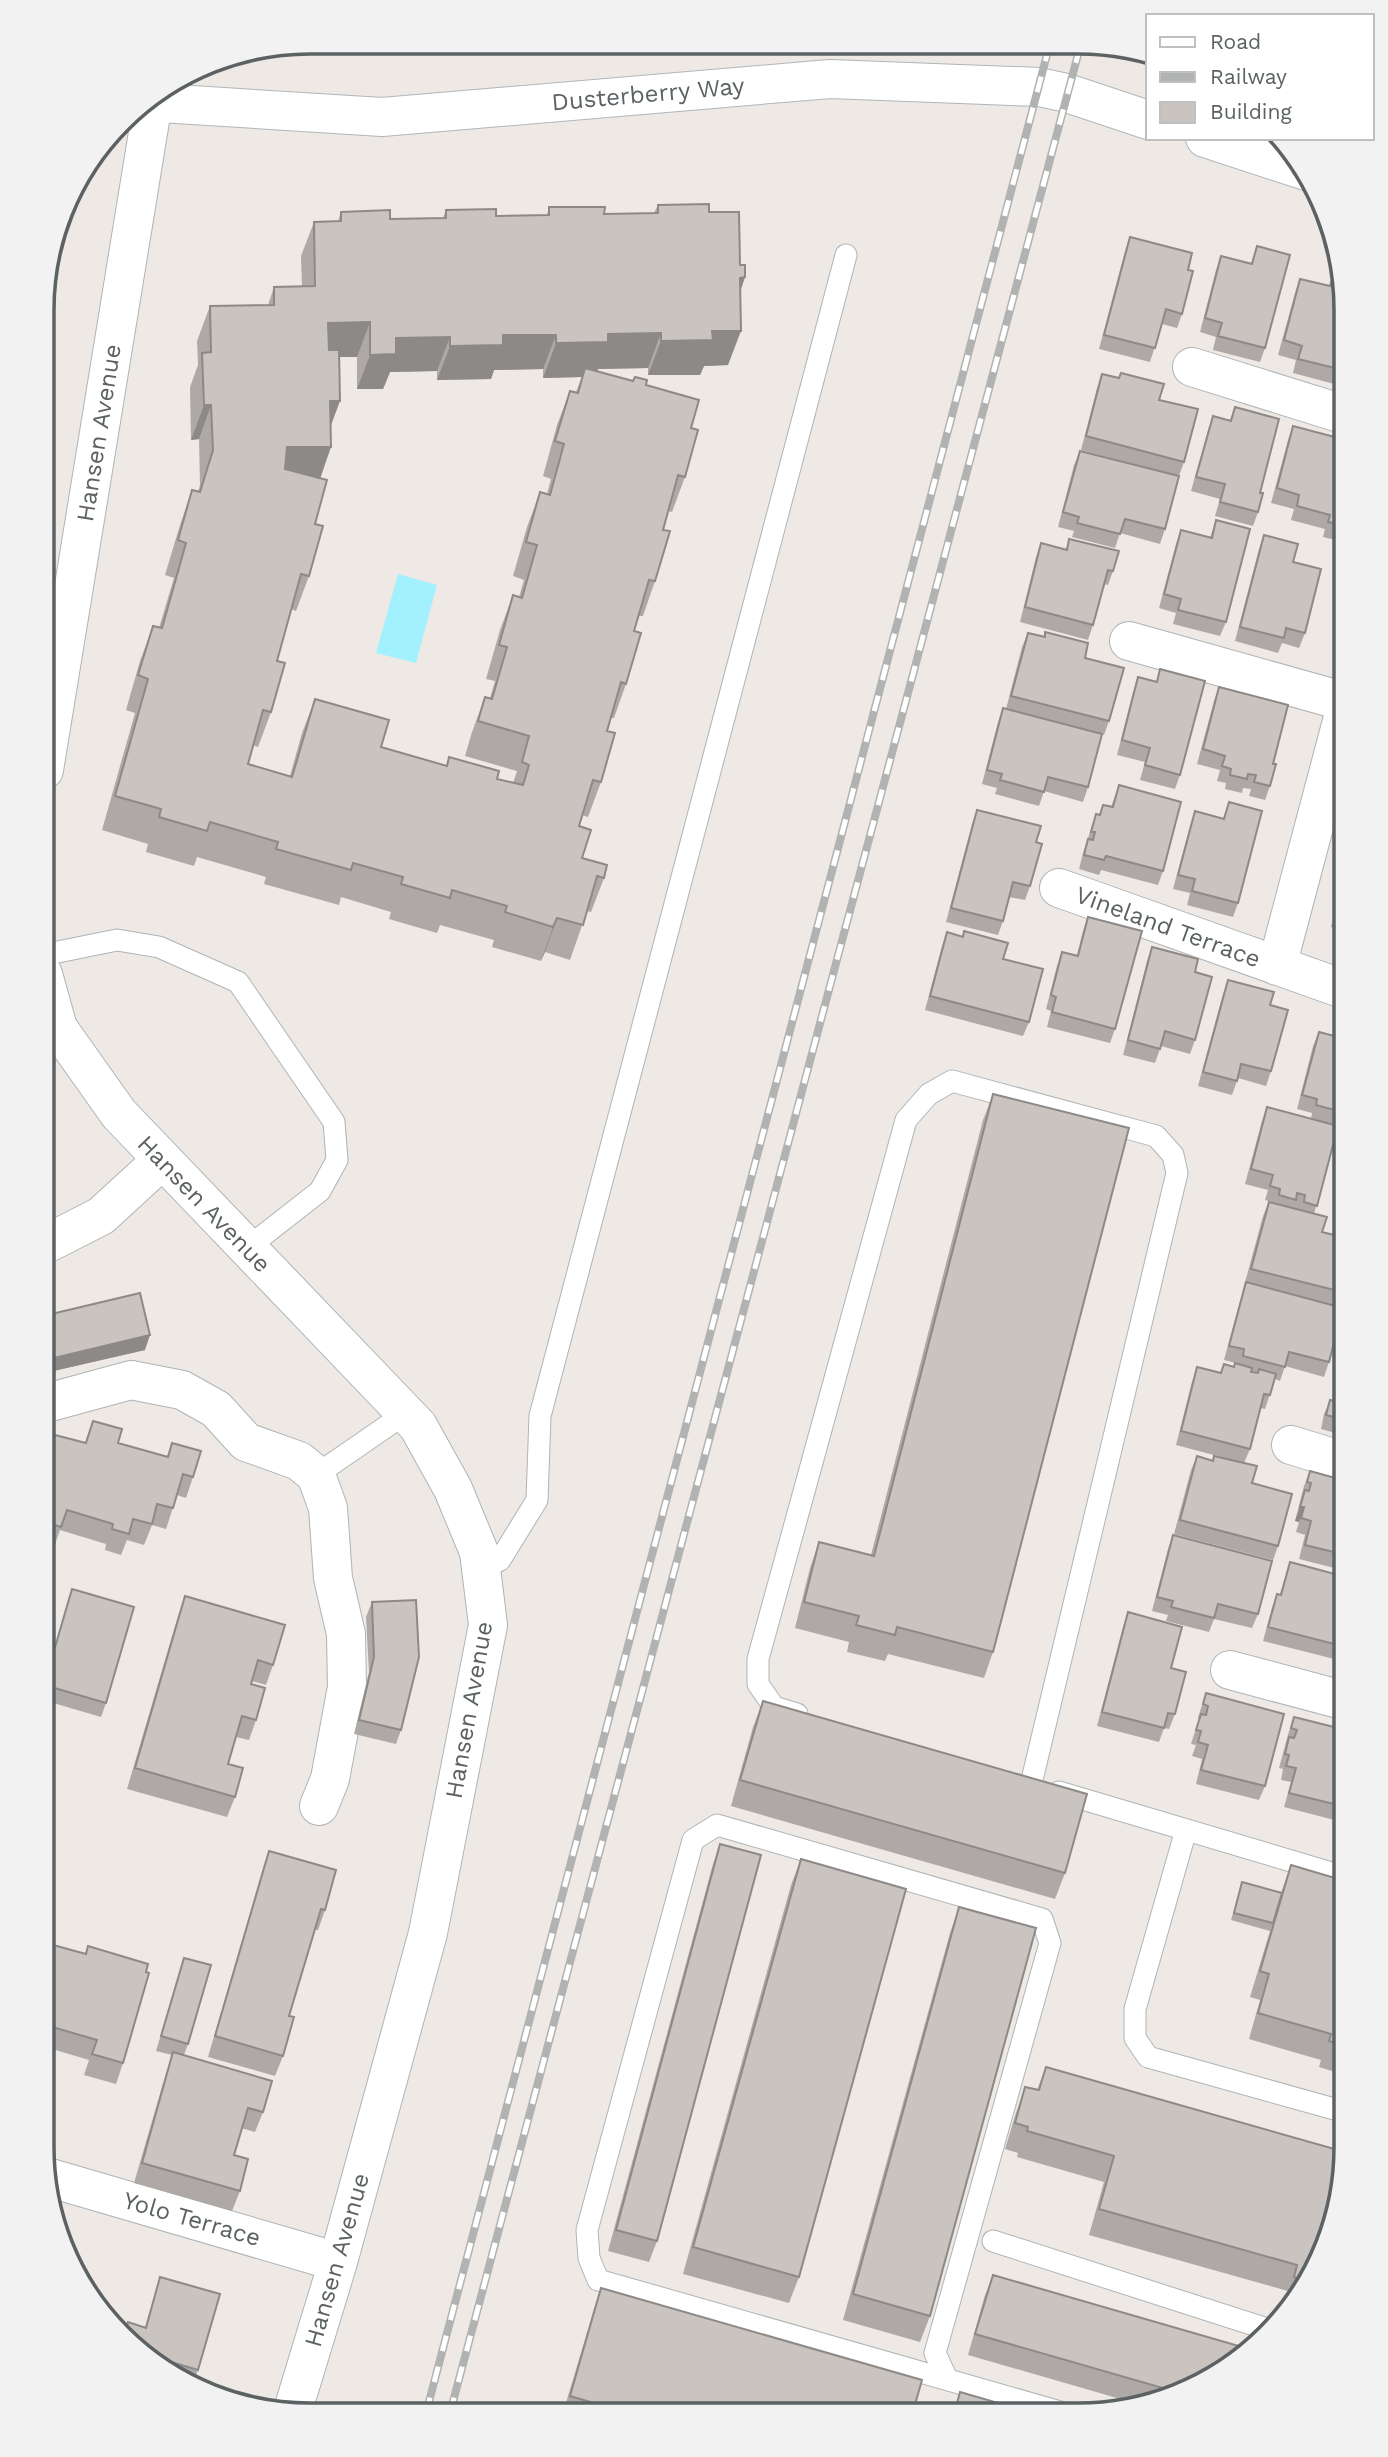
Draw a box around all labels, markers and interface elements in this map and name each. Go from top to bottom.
legend [1146,14,1374,140]
text: Road [1210,29,1261,54]
text: Railway [1210,64,1287,89]
street label: Dusterberry Way [550,72,746,116]
text: Building [1210,99,1292,124]
street label: Hansen Avenue [71,342,127,524]
street label: Vineland Terrace [1072,881,1264,973]
street label: Hansen Avenue [132,1130,276,1278]
street label: Hansen Avenue [440,1619,498,1801]
street label: Hansen Avenue [299,2170,375,2350]
street label: Yolo Terrace [120,2186,264,2252]

